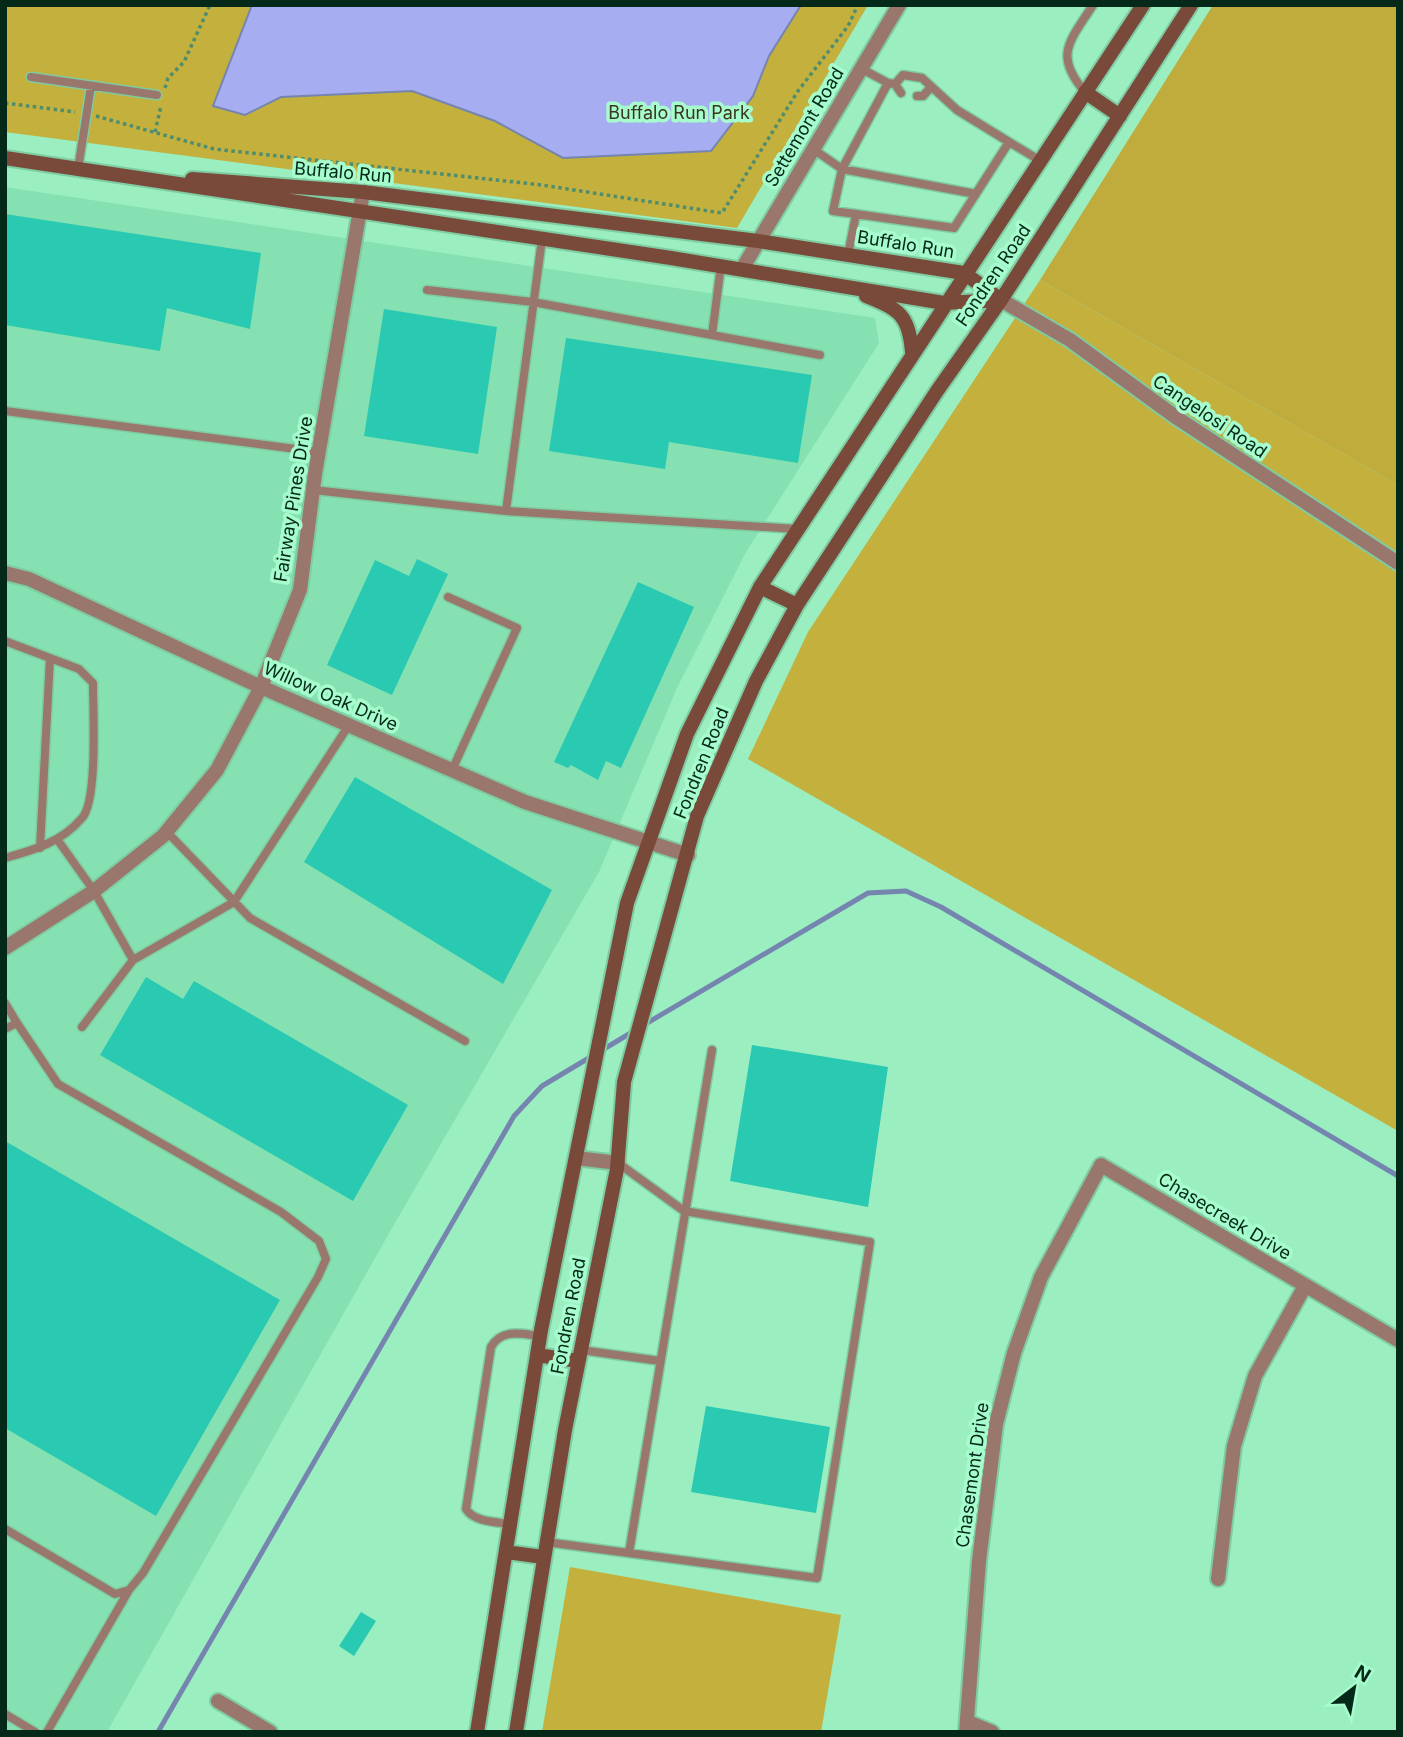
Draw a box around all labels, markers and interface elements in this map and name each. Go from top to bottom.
street label: Settemont Road [760,64,848,190]
park label: Buffalo Run Park [608,102,750,123]
street label: Buffalo Run [293,157,393,187]
street label: Fondren Road [951,220,1035,330]
street label: Buffalo Run [856,226,956,262]
street label: Cangelosi Road [1149,370,1271,462]
street label: Fairway Pines Drive [270,415,316,583]
street label: Willow Oak Drive [261,657,401,735]
street label: Fondren Road [669,704,733,822]
street label: Chasecreek Drive [1155,1168,1295,1264]
street label: Fondren Road [546,1256,590,1376]
street label: Chasemont Drive [951,1401,993,1549]
north arrow [1319,1653,1389,1723]
text: N [1350,1660,1375,1687]

